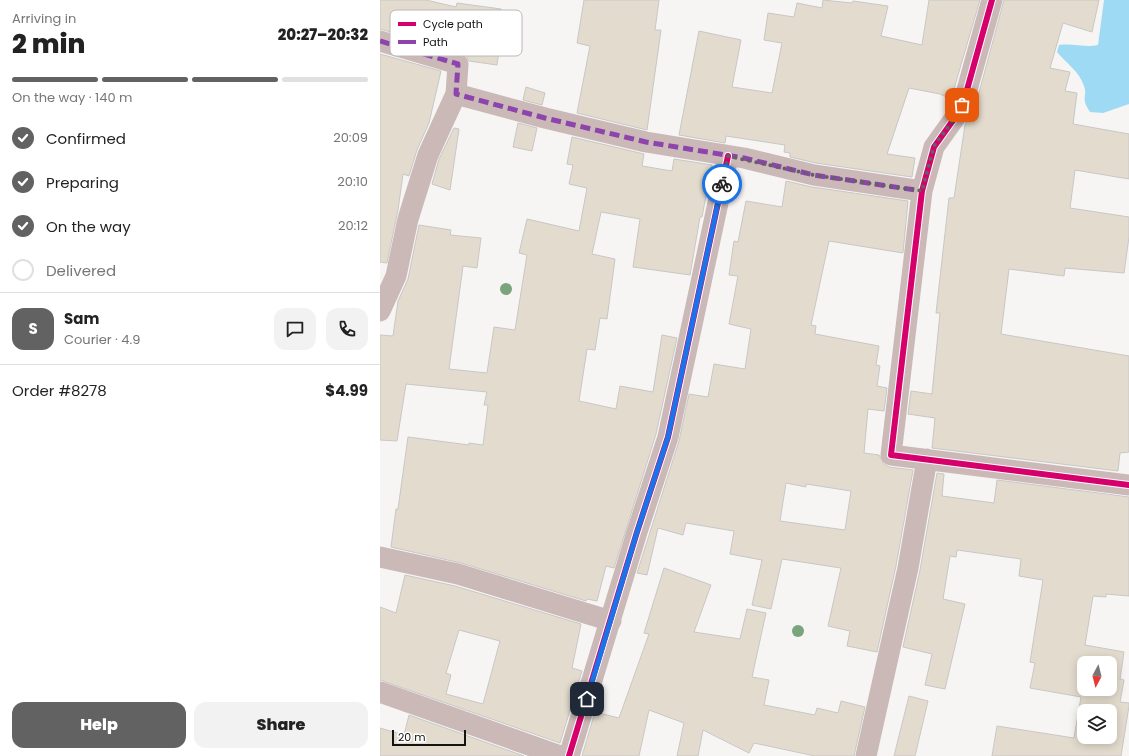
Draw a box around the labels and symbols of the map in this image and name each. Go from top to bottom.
legend [390,10,522,56]
text: Cycle path [423,16,483,32]
text: Path [423,34,448,50]
pin [945,88,979,122]
courier [702,164,742,204]
north arrow [1077,656,1117,696]
pin [570,682,604,716]
scale bar [392,728,466,747]

